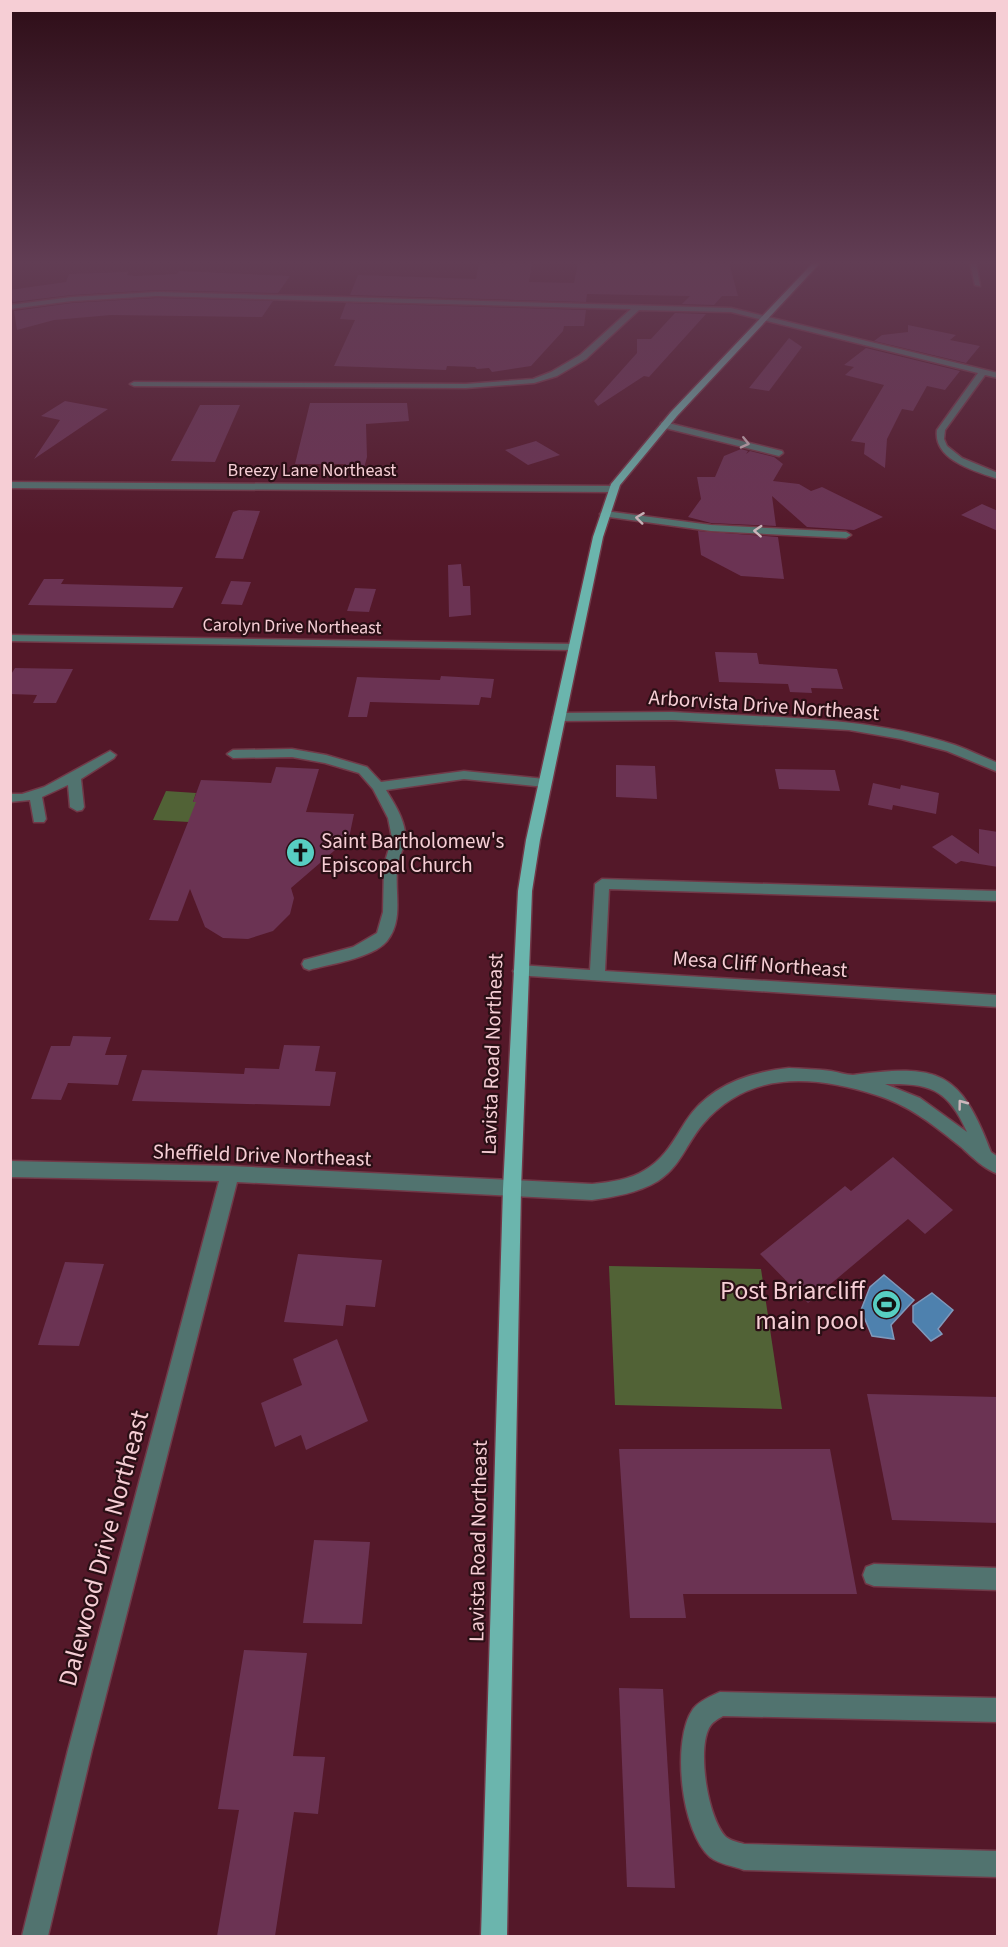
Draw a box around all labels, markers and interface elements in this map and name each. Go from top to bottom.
one-way arrow [739,435,749,448]
street label: Breezy Lane Northeast [228,458,396,483]
one-way arrow [635,513,644,525]
one-way arrow [753,525,762,538]
street label: Carolyn Drive Northeast [202,612,382,641]
street label: Arborvista Drive Northeast [648,682,880,728]
place label: Saint Bartholomew's Episcopal Church [321,826,504,880]
church icon: Saint Bartholomew's Episcopal Church [284,837,316,869]
street label: Mesa Cliff Northeast [672,943,848,985]
street label: Lavista Road Northeast [473,953,511,1155]
one-way arrow [958,1100,969,1111]
street label: Sheffield Drive Northeast [152,1136,372,1174]
place label: Post Briarcliff main pool [720,1272,866,1339]
sports icon: Post Briarcliff main pool [870,1289,902,1321]
street label: Dalewood Drive Northeast [49,1406,158,1690]
street label: Lavista Road Northeast [461,1440,495,1642]

